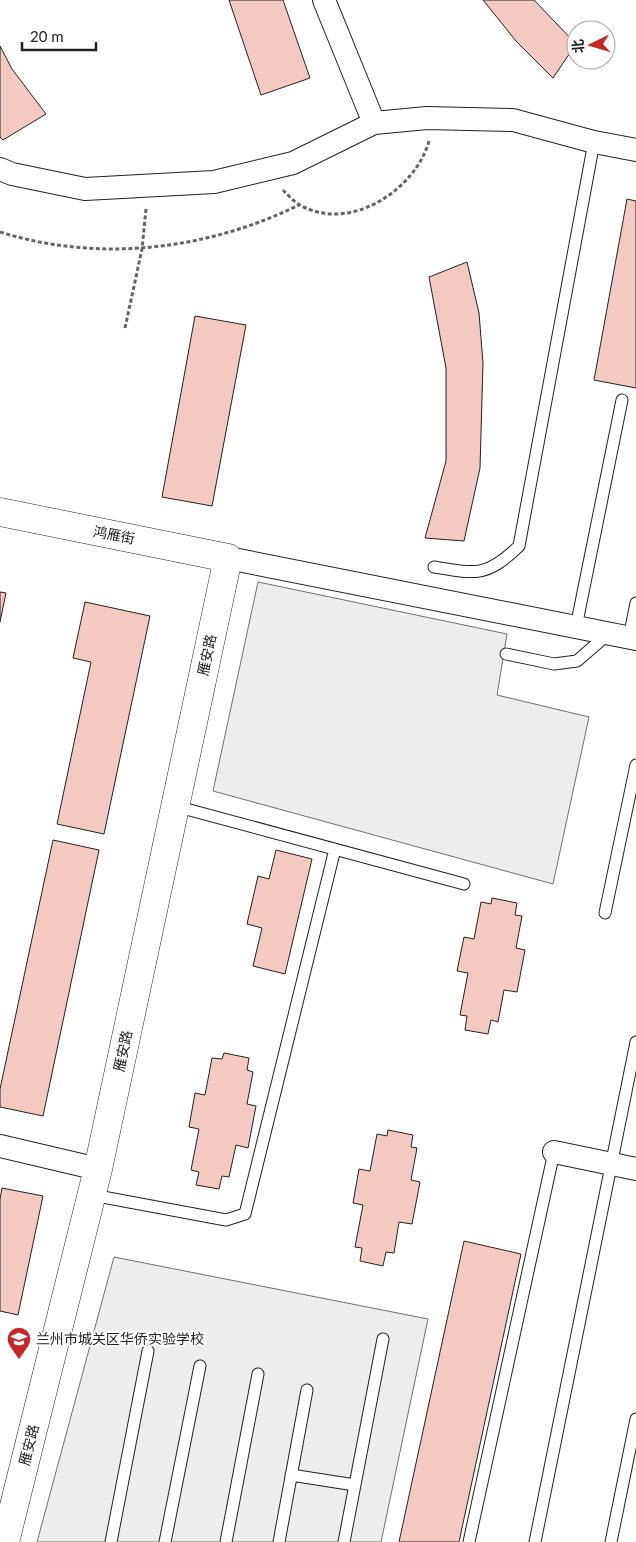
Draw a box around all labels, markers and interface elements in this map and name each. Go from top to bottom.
scale bar [22,20,96,52]
north arrow [566,20,616,70]
text: 20 m [30,27,64,45]
text: 北 [568,38,587,54]
street label: 鸿雁街 [92,522,136,547]
street label: 雁安路 [194,633,219,677]
street label: 雁安路 [110,1029,135,1073]
school or university icon: 兰州市城关区华侨实验学校 [6,1326,32,1360]
place label: 兰州市城关区华侨实验学校 [36,1330,204,1347]
street label: 雁安路 [15,1422,42,1467]

